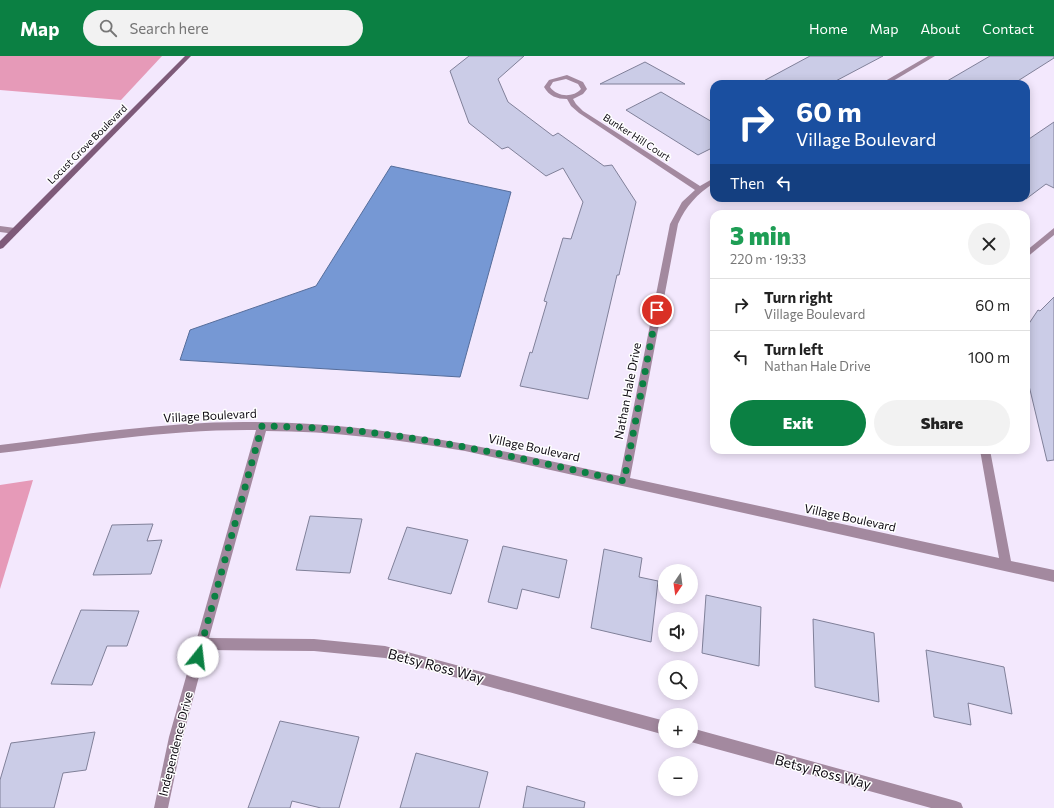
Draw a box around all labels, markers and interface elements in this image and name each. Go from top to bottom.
search box [83,10,363,46]
text: Map [20,17,59,40]
icon: search [97,17,119,39]
text: Search here [129,19,209,37]
text: Home [809,20,848,37]
text: Map [870,20,898,37]
text: About [920,20,960,37]
text: Contact [982,20,1034,37]
text: 60 m [796,94,862,128]
icon: right [730,96,782,148]
street label: Locust Grove Boulevard [45,102,129,186]
street label: Bunker Hill Court [601,111,673,163]
text: Village Boulevard [796,128,936,150]
icon: left [773,172,795,194]
text: Then [730,174,765,192]
text: 3 min [730,221,791,250]
button: close [968,223,1010,265]
text: 220 m · 19:33 [730,251,806,267]
text: Turn right [764,288,833,306]
pin [640,293,674,327]
icon: right [730,294,752,316]
text: 60 m [975,296,1010,314]
icon: arrive [646,299,668,321]
text: Village Boulevard [764,306,865,322]
text: Turn left [764,340,823,358]
street label: Nathan Hale Drive [611,341,643,440]
icon: left [730,346,752,368]
text: 100 m [968,348,1010,366]
text: Nathan Hale Drive [764,358,871,374]
button: Exit [730,400,866,446]
button: Share [874,400,1010,446]
street label: Village Boulevard [163,406,257,424]
street label: Village Boulevard [487,430,581,464]
street label: Village Boulevard [803,500,897,534]
north arrow [658,564,698,604]
map controls [658,564,698,796]
button: sound [658,612,698,652]
position arrow [177,636,219,678]
street label: Betsy Ross Way [386,645,486,687]
button: search [658,660,698,700]
street label: Independence Drive [155,690,195,798]
button: + [658,708,698,748]
street label: Betsy Ross Way [773,751,873,793]
button: − [658,756,698,796]

